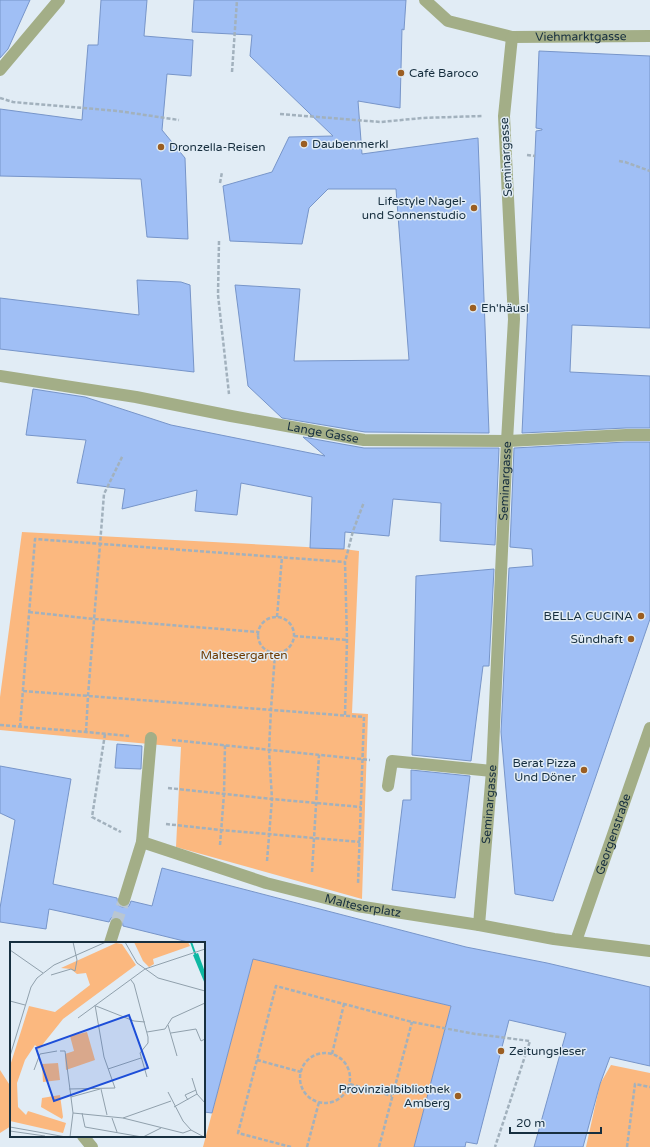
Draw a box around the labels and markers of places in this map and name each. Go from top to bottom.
place label: Café Baroco [409,66,479,80]
marker: Café Baroco [396,68,406,78]
place label: Daubenmerkl [312,137,389,151]
marker: Daubenmerkl [299,139,309,149]
place label: Dronzella-Reisen [169,140,266,154]
marker: Dronzella-Reisen [156,142,166,152]
place label: Lifestyle Nagel- und Sonnenstudio [362,194,466,222]
marker: Lifestyle Nagel- und Sonnenstudio [469,203,479,213]
place label: Eh'häusl [481,301,529,315]
marker: Eh'häusl [468,303,478,313]
place label: BELLA CUCINA [544,609,633,623]
marker: BELLA CUCINA [636,611,646,621]
place label: Sündhaft [571,632,623,646]
marker: Sündhaft [626,634,636,644]
place label: Berat Pizza Und Döner [512,756,576,784]
marker: Berat Pizza Und Döner [579,765,589,775]
place label: Zeitungsleser [509,1044,586,1058]
marker: Zeitungsleser [496,1046,506,1056]
place label: Provinzialbibliothek Amberg [338,1082,450,1110]
marker: Provinzialbibliothek Amberg [453,1091,463,1101]

